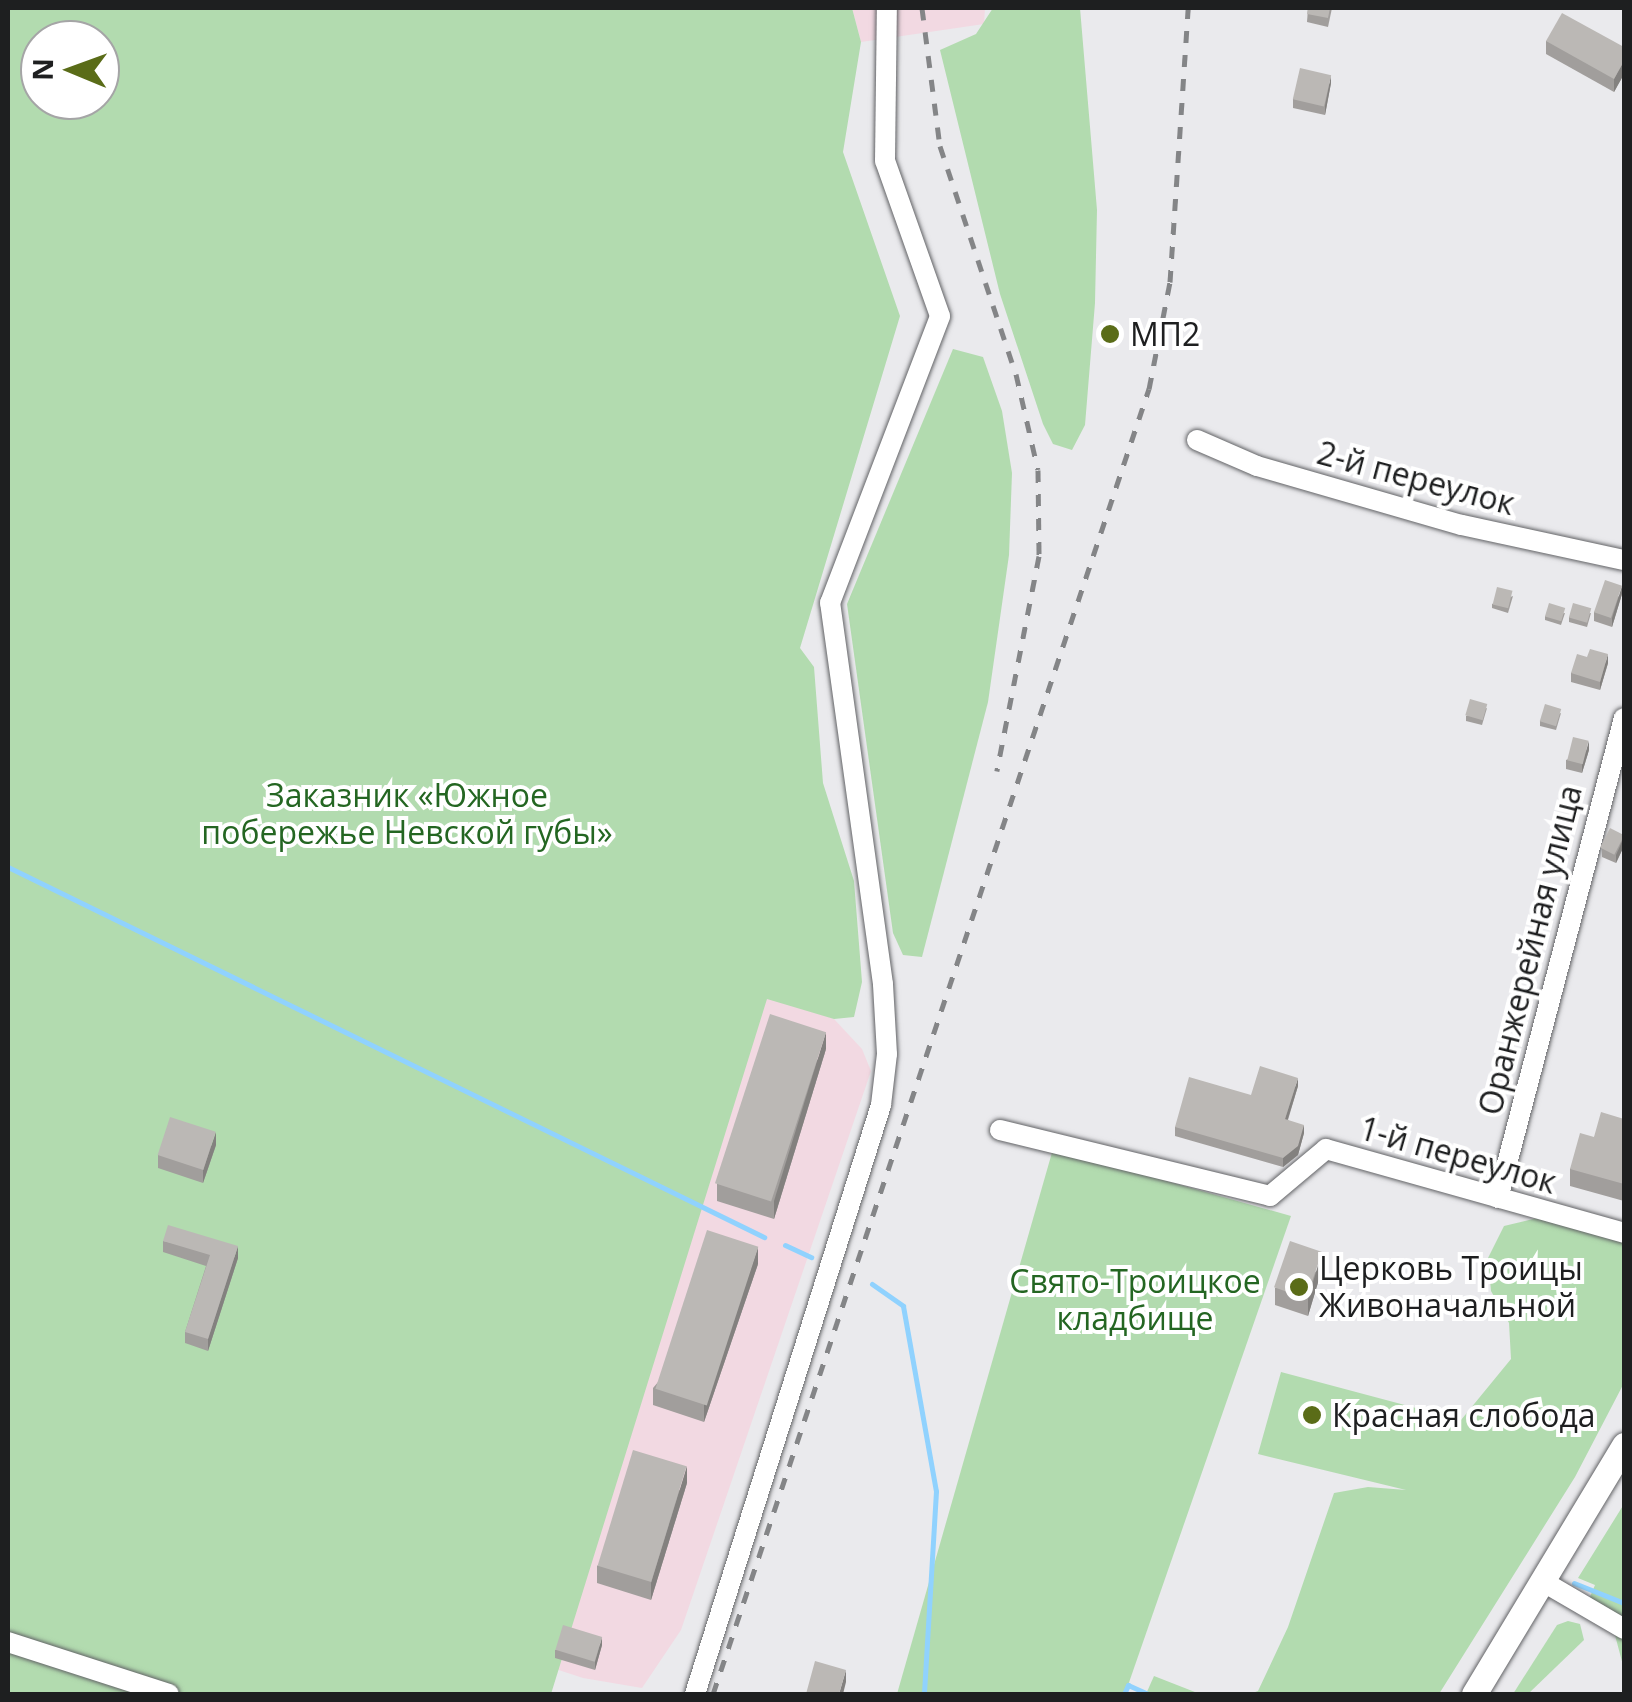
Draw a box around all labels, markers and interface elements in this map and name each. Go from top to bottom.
north arrow [20,20,120,120]
text: N [23,58,61,81]
place label: МП2 [1130,315,1200,353]
marker: МП2 [1099,323,1121,345]
street label: 2-й переулок [1313,433,1519,523]
park label: Заказник «Южное побережье Невской губы» [201,777,613,852]
street label: Оранжерейная улица [1470,781,1590,1119]
street label: 1-й переулок [1355,1109,1561,1201]
place label: Церковь Троицы Живоначальной [1319,1250,1583,1325]
park label: Свято-Троицкое кладбище [1009,1263,1261,1338]
marker: Церковь Троицы Живоначальной [1288,1276,1310,1298]
place label: Красная слобода [1332,1396,1596,1434]
marker: Красная слобода [1301,1404,1323,1426]

